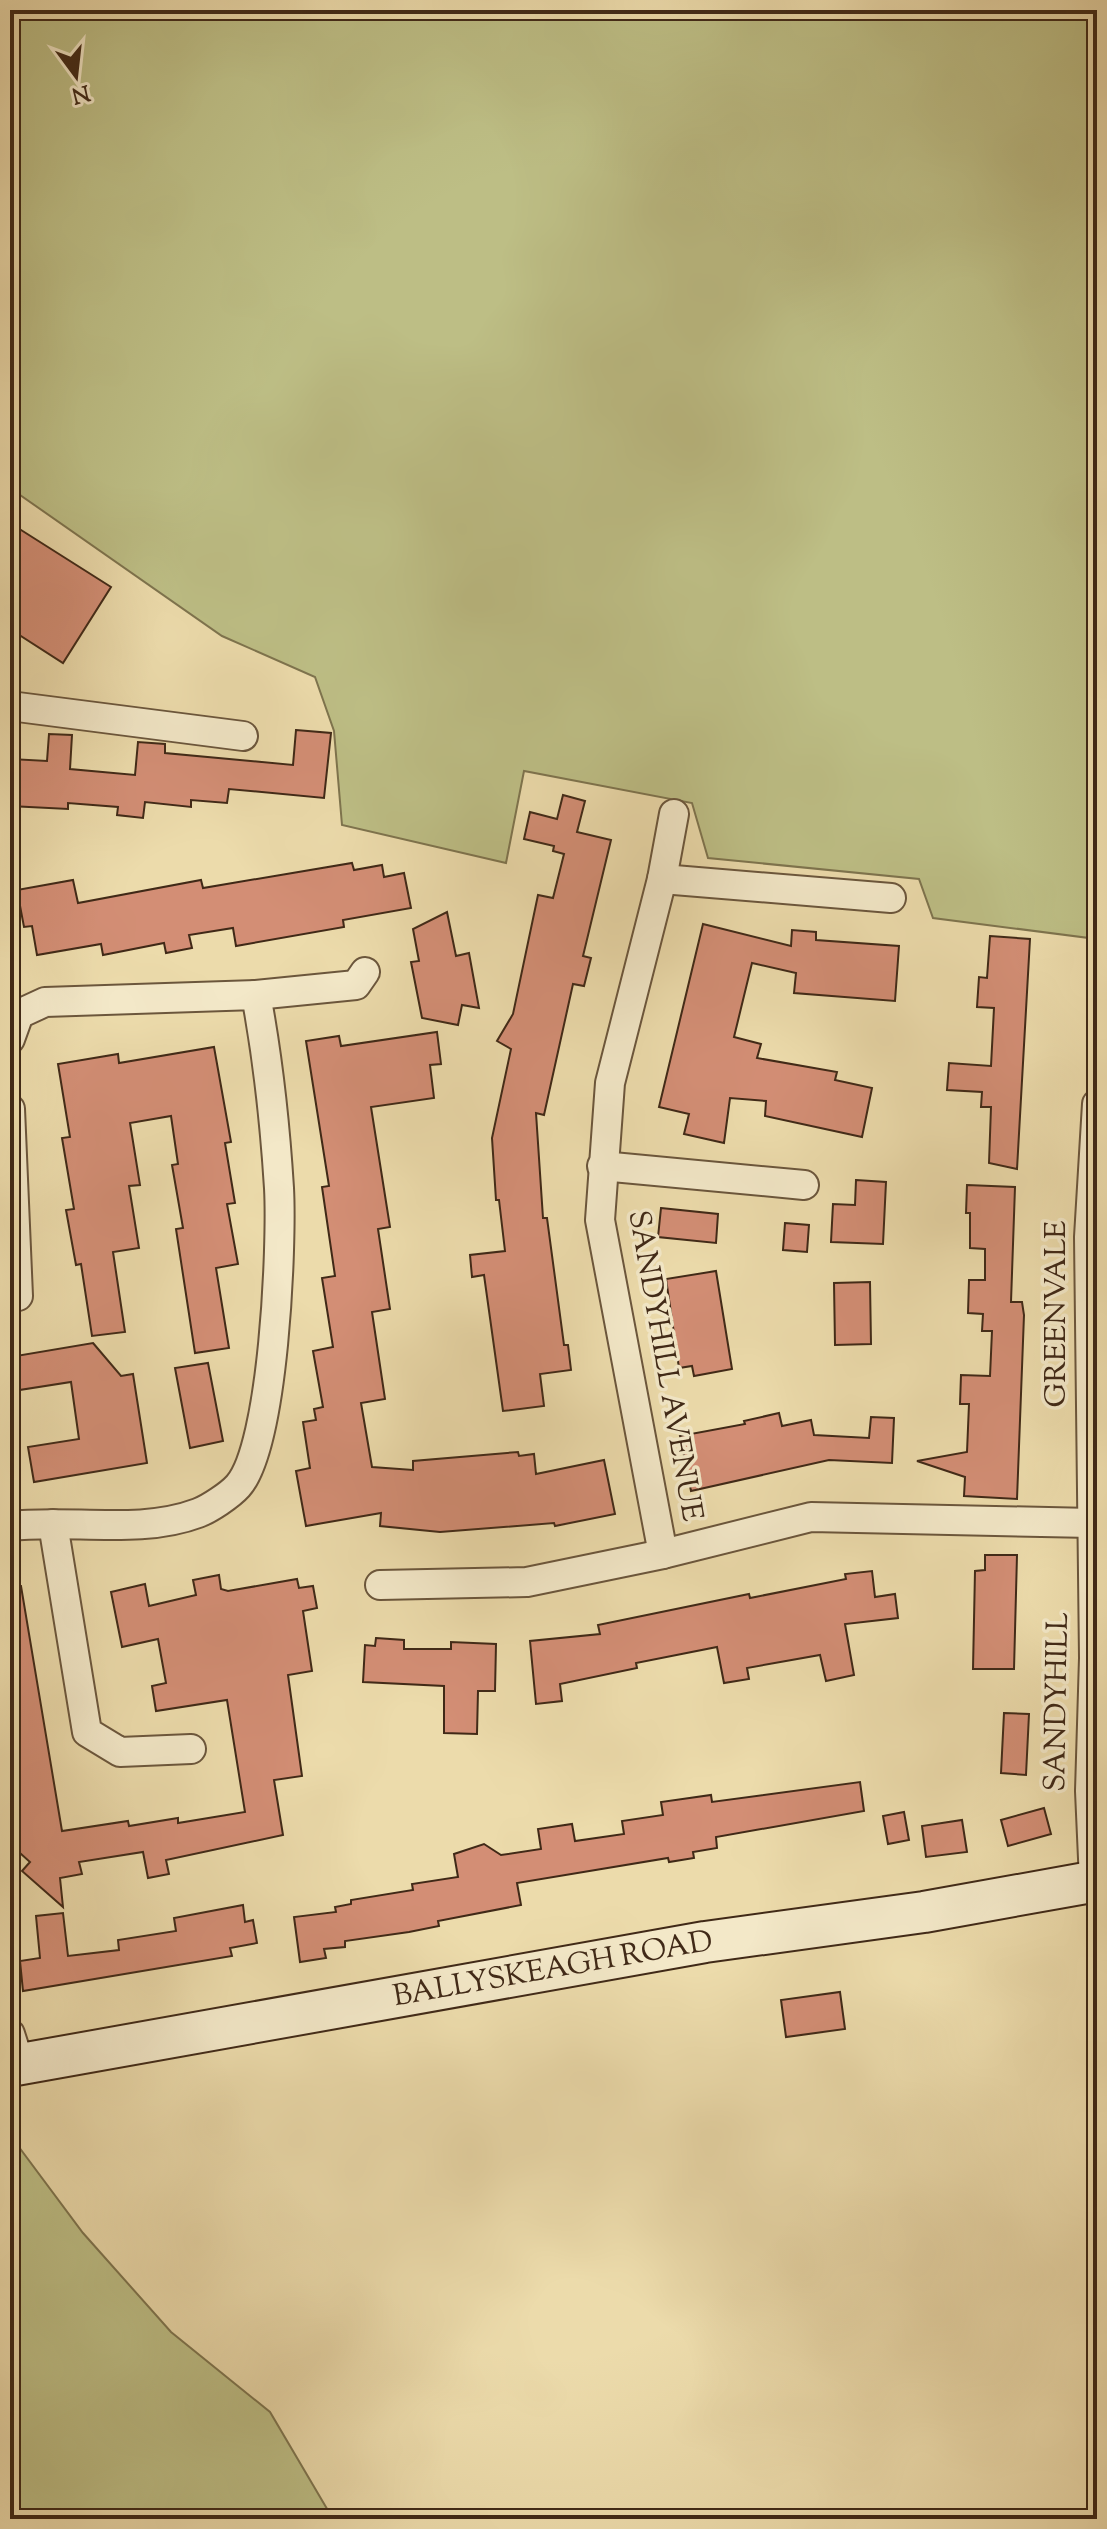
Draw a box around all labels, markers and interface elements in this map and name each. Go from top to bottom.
north arrow [36,36,116,116]
text: N [67,75,93,110]
street label: SANDYHILL AVENUE [616,1207,712,1525]
street label: GREENVALE [1036,1221,1079,1407]
street label: SANDYHILL [1035,1612,1081,1792]
street label: BALLYSKEAGH ROAD [390,1921,716,2019]

